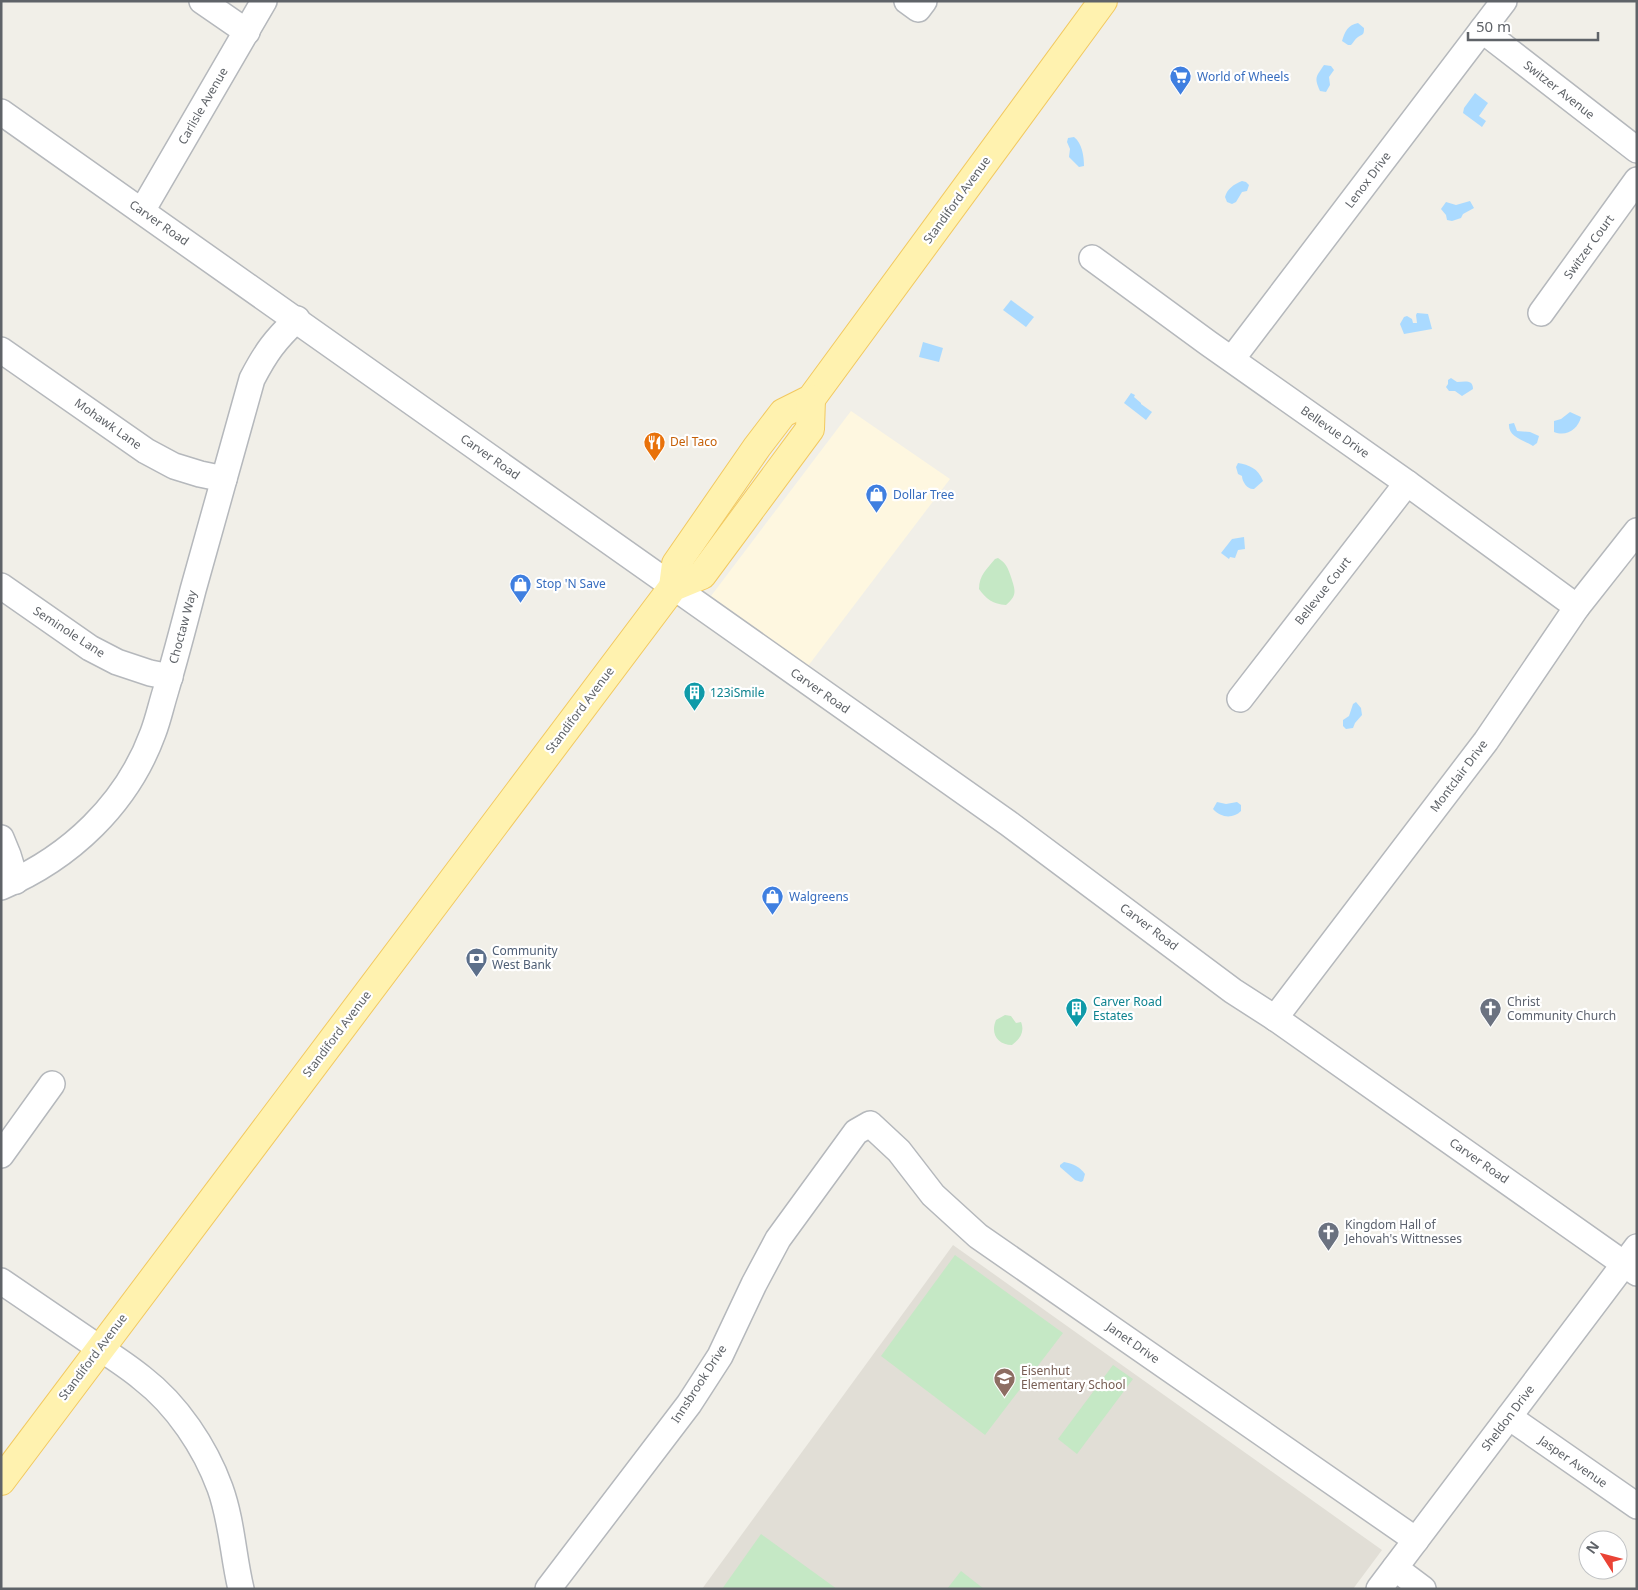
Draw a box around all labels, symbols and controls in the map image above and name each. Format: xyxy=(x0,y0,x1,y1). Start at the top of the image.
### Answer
scale bar xyxy=(1468,10,1598,42)
text: 50 m xyxy=(1476,16,1511,36)
street label: Switzer Avenue xyxy=(1520,56,1599,123)
street label: Carlisle Avenue xyxy=(174,64,232,147)
supermarket icon: World of Wheels xyxy=(1169,65,1193,96)
place label: World of Wheels xyxy=(1197,68,1289,85)
street label: Lenox Drive xyxy=(1341,148,1395,211)
street label: Standiford Avenue xyxy=(919,152,994,247)
street label: Carver Road xyxy=(126,196,192,249)
street label: Switzer Court xyxy=(1560,211,1618,282)
street label: Mohawk Lane xyxy=(71,394,145,453)
street label: Bellevue Drive xyxy=(1297,402,1373,462)
street label: Carver Road xyxy=(457,430,523,483)
restaurant icon: Del Taco xyxy=(642,430,666,461)
place label: Del Taco xyxy=(670,433,717,450)
shop icon: Dollar Tree xyxy=(865,483,889,514)
place label: Dollar Tree xyxy=(893,486,955,503)
street label: Bellevue Court xyxy=(1291,553,1355,628)
shop icon: Stop 'N Save xyxy=(508,572,532,603)
place label: Stop 'N Save xyxy=(536,575,606,592)
street label: Choctaw Way xyxy=(165,587,201,665)
street label: Seminole Lane xyxy=(30,602,109,661)
street label: Standiford Avenue xyxy=(541,663,618,756)
street label: Carver Road xyxy=(787,664,853,717)
building icon: 123iSmile xyxy=(682,681,706,712)
place label: 123iSmile xyxy=(710,684,765,701)
street label: Montclair Drive xyxy=(1426,736,1492,815)
shop icon: Walgreens xyxy=(761,885,785,916)
place label: Walgreens xyxy=(789,888,849,905)
street label: Carver Road xyxy=(1117,899,1182,954)
place label: Community West Bank xyxy=(492,942,559,973)
bank icon: Community West Bank xyxy=(464,946,488,977)
street label: Standiford Avenue xyxy=(298,987,375,1080)
place label: Carver Road Estates xyxy=(1093,993,1162,1024)
place label: Christ Community Church xyxy=(1507,993,1616,1024)
building icon: Carver Road Estates xyxy=(1065,997,1089,1028)
church icon: Christ Community Church xyxy=(1479,997,1503,1028)
street label: Carver Road xyxy=(1446,1134,1512,1187)
place label: Kingdom Hall of Jehovah's Wittnesses xyxy=(1344,1216,1462,1247)
church icon: Kingdom Hall of Jehovah's Wittnesses xyxy=(1317,1220,1341,1251)
street label: Standiford Avenue xyxy=(54,1310,131,1403)
street label: Janet Drive xyxy=(1102,1317,1163,1367)
street label: Innsbrook Drive xyxy=(667,1341,730,1426)
place label: Eisenhut Elementary School xyxy=(1021,1362,1126,1393)
school or university icon: Eisenhut Elementary School xyxy=(993,1366,1017,1397)
street label: Sheldon Drive xyxy=(1477,1381,1538,1454)
street label: Jasper Avenue xyxy=(1535,1431,1611,1492)
north arrow xyxy=(1578,1530,1628,1580)
text: N xyxy=(1581,1537,1603,1557)

